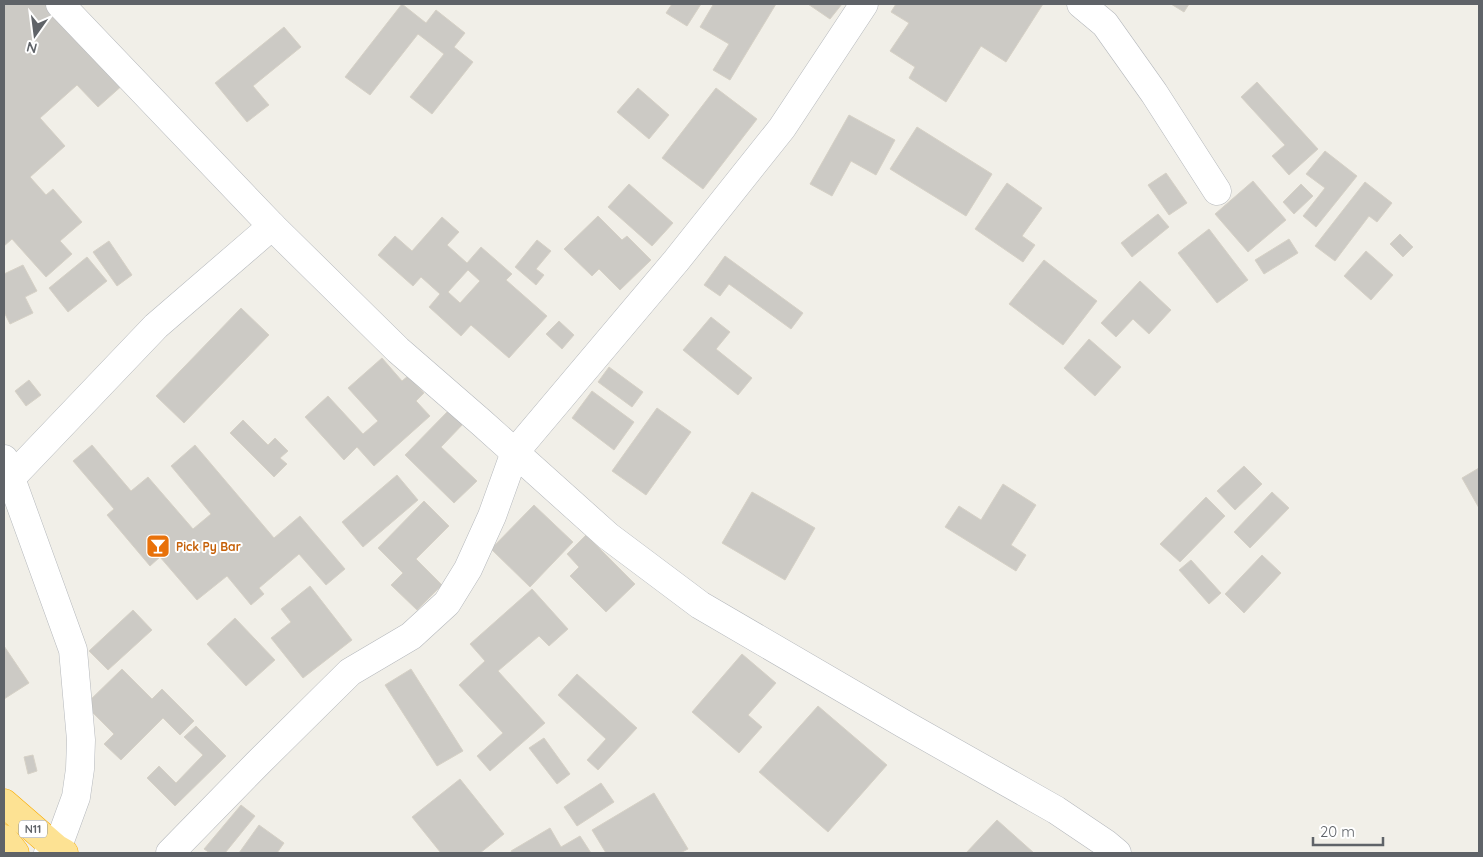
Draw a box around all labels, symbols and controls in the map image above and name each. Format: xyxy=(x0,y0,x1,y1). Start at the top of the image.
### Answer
north arrow xyxy=(10,10,60,60)
text: N xyxy=(25,38,39,58)
bar icon: Pick Py Bar xyxy=(145,533,171,559)
place label: Pick Py Bar xyxy=(176,539,241,554)
scale bar xyxy=(1313,814,1383,846)
road number: N11 xyxy=(19,821,47,838)
text: 20 m xyxy=(1320,822,1355,841)

